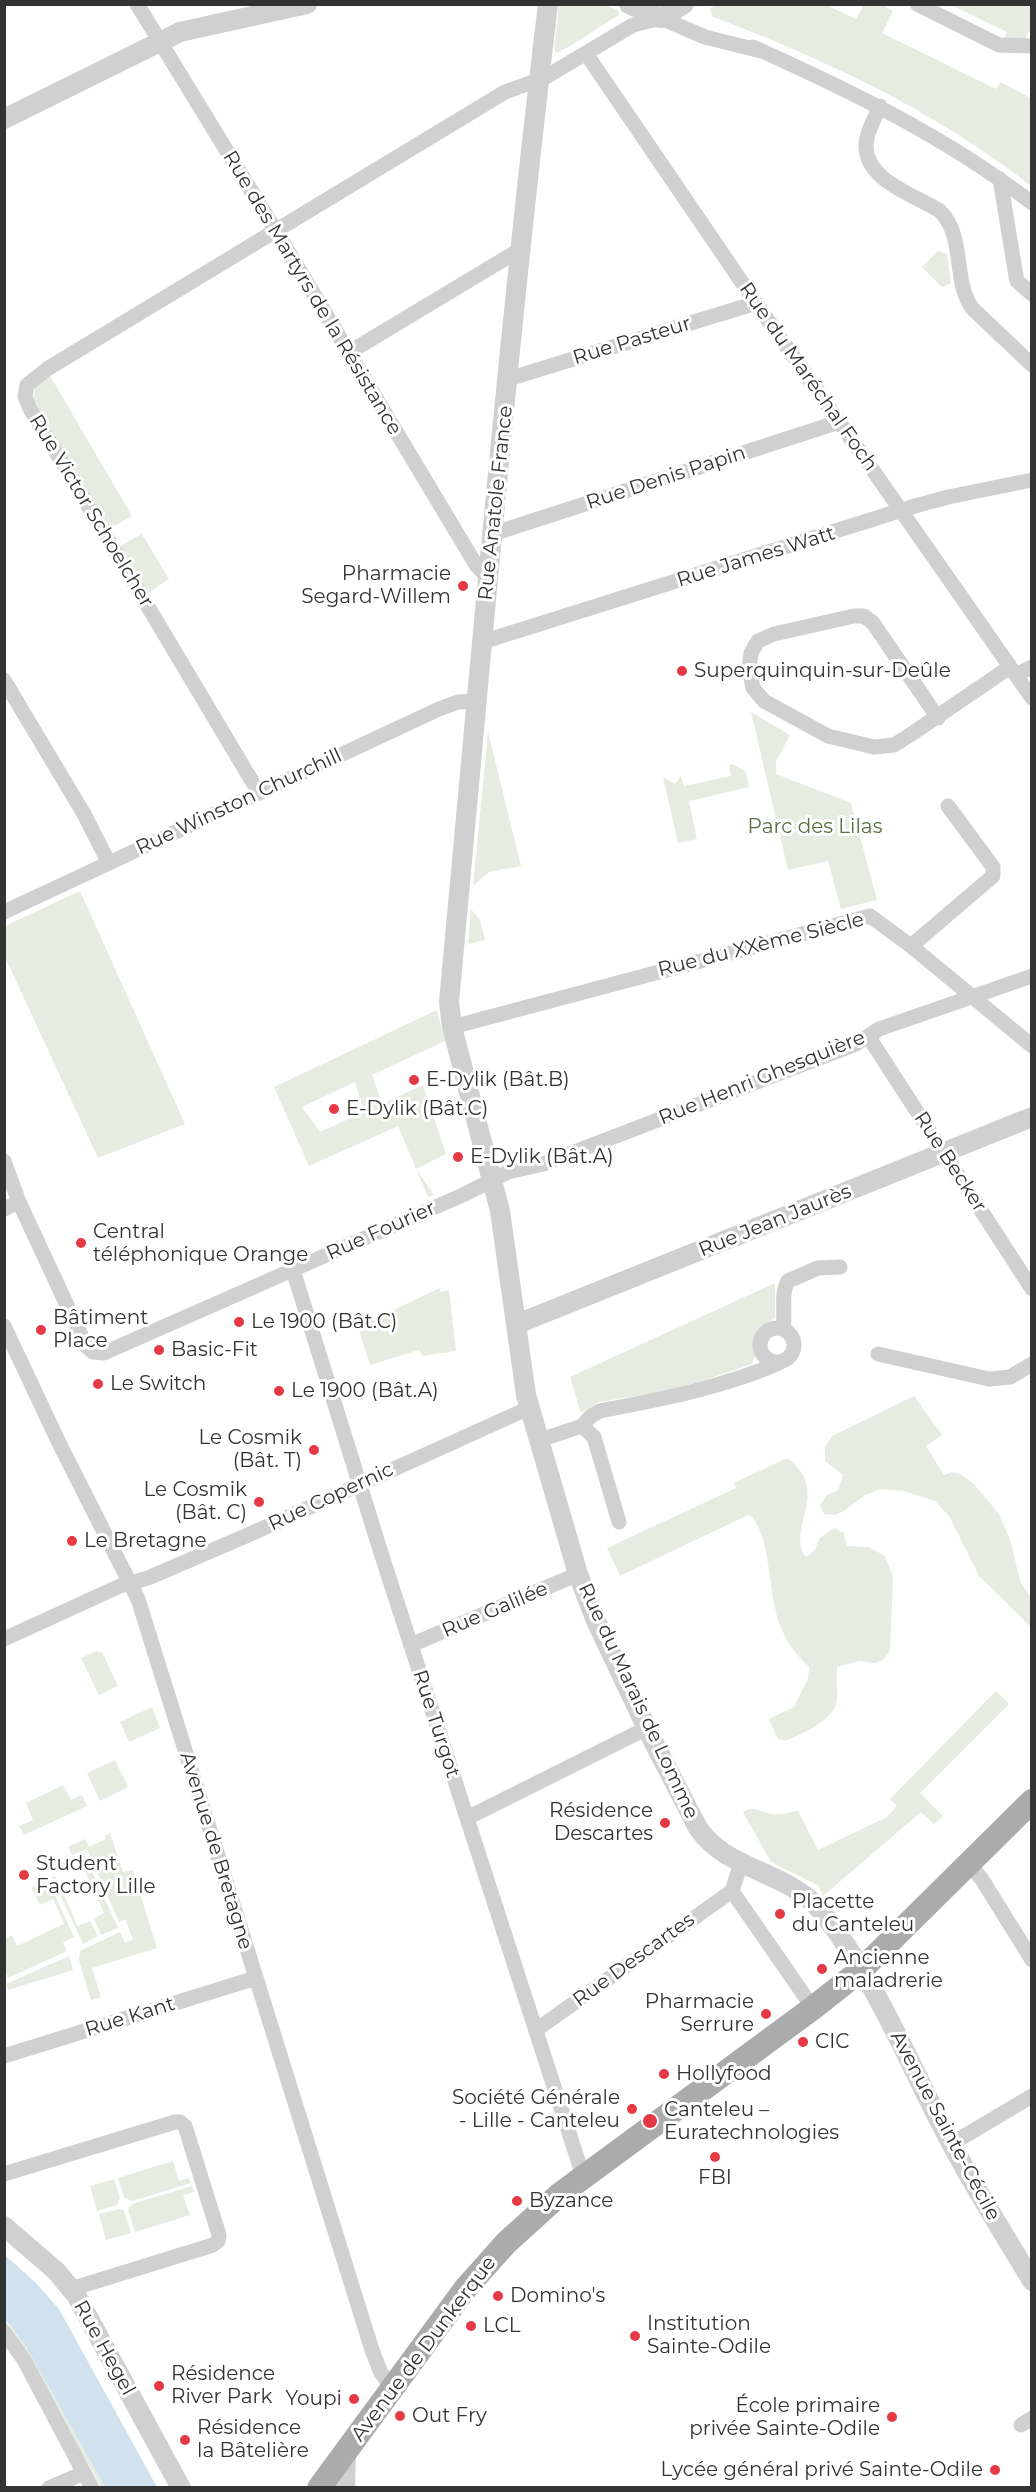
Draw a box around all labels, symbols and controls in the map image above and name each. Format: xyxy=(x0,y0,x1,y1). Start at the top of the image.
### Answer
street label: Rue des Martyrs de la Résistance xyxy=(217,147,407,439)
street label: Rue du Maréchal Foch xyxy=(734,278,882,476)
street label: Rue Pasteur xyxy=(570,312,694,370)
street label: Rue Anatole France xyxy=(474,404,518,602)
street label: Rue Victor Schoelcher xyxy=(24,410,158,612)
street label: Rue Denis Papin xyxy=(583,441,749,515)
street label: Rue James Watt xyxy=(674,522,838,592)
place label: Pharmacie Segard-Willem xyxy=(301,562,451,609)
marker: Pharmacie Segard-Willem xyxy=(456,579,470,593)
place label: Superquinquin-sur-Deûle xyxy=(694,659,951,683)
marker: Superquinquin-sur-Deûle xyxy=(675,664,689,678)
street label: Rue Winston Churchill xyxy=(132,744,346,860)
park label: Parc des Lilas xyxy=(748,815,882,839)
street label: Rue du XXème Siècle xyxy=(655,908,867,982)
street label: Rue Henri Ghesquière xyxy=(655,1026,869,1130)
place label: E-Dylik (Bât.B) xyxy=(426,1068,570,1092)
marker: E-Dylik (Bât.B) xyxy=(407,1073,421,1087)
place label: E-Dylik (Bât.C) xyxy=(346,1097,488,1121)
marker: E-Dylik (Bât.C) xyxy=(327,1102,341,1116)
street label: Rue Becker xyxy=(909,1107,991,1217)
place label: E-Dylik (Bât.A) xyxy=(470,1145,614,1169)
marker: E-Dylik (Bât.A) xyxy=(451,1150,465,1164)
street label: Rue Jean Jaurès xyxy=(695,1179,855,1263)
street label: Rue Fourier xyxy=(323,1196,439,1266)
place label: Central téléphonique Orange xyxy=(93,1220,308,1267)
marker: Central téléphonique Orange xyxy=(74,1236,88,1250)
place label: Bâtiment Place xyxy=(53,1306,148,1353)
place label: Le 1900 (Bât.C) xyxy=(251,1310,397,1334)
marker: Le 1900 (Bât.C) xyxy=(232,1315,246,1329)
marker: Bâtiment Place xyxy=(34,1323,48,1337)
place label: Basic-Fit xyxy=(171,1338,258,1362)
marker: Basic-Fit xyxy=(152,1343,166,1357)
place label: Le Switch xyxy=(110,1372,206,1396)
marker: Le Switch xyxy=(91,1377,105,1391)
place label: Le 1900 (Bât.A) xyxy=(291,1379,439,1403)
marker: Le 1900 (Bât.A) xyxy=(272,1384,286,1398)
place label: Le Cosmik (Bât. T) xyxy=(198,1426,302,1473)
marker: Le Cosmik (Bât. T) xyxy=(307,1443,321,1457)
street label: Rue Copernic xyxy=(265,1458,397,1536)
place label: Le Cosmik (Bât. C) xyxy=(143,1478,247,1525)
marker: Le Cosmik (Bât. C) xyxy=(252,1495,266,1509)
place label: Le Bretagne xyxy=(84,1529,207,1553)
marker: Le Bretagne xyxy=(65,1534,79,1548)
street label: Rue Galilée xyxy=(438,1577,552,1643)
street label: Rue du Marais de Lomme xyxy=(573,1579,703,1823)
street label: Rue Turgot xyxy=(407,1667,465,1781)
street label: Avenue de Bretagne xyxy=(175,1749,257,1953)
place label: Résidence Descartes xyxy=(549,1799,653,1846)
marker: Résidence Descartes xyxy=(658,1816,672,1830)
place label: Student Factory Lille xyxy=(36,1852,156,1899)
marker: Student Factory Lille xyxy=(17,1868,31,1882)
place label: Placette du Canteleu xyxy=(792,1890,914,1937)
marker: Placette du Canteleu xyxy=(773,1907,787,1921)
street label: Rue Descartes xyxy=(568,1908,700,2012)
place label: Ancienne maladrerie xyxy=(834,1946,943,1993)
marker: Ancienne maladrerie xyxy=(815,1962,829,1976)
place label: Pharmacie Serrure xyxy=(645,1990,754,2037)
street label: Rue Kant xyxy=(82,1992,178,2042)
marker: Pharmacie Serrure xyxy=(759,2007,773,2021)
street label: Avenue Sainte-Cécile xyxy=(885,2027,1005,2225)
place label: CIC xyxy=(815,2030,849,2054)
marker: CIC xyxy=(796,2035,810,2049)
place label: Hollyfood xyxy=(676,2062,772,2086)
marker: Hollyfood xyxy=(657,2067,671,2081)
place label: Société Générale - Lille - Canteleu xyxy=(452,2086,620,2133)
place label: Canteleu – Euratechnologies xyxy=(664,2098,839,2145)
marker: Société Générale - Lille - Canteleu xyxy=(625,2102,639,2116)
marker: Canteleu – Euratechnologies xyxy=(641,2112,659,2130)
marker: FBI xyxy=(708,2150,722,2164)
place label: FBI xyxy=(698,2166,732,2190)
place label: Byzance xyxy=(529,2189,613,2213)
marker: Byzance xyxy=(510,2194,524,2208)
street label: Avenue de Dunkerque xyxy=(347,2252,501,2446)
place label: Domino's xyxy=(510,2284,605,2308)
marker: Domino's xyxy=(491,2289,505,2303)
street label: Rue Hegel xyxy=(68,2296,140,2400)
place label: Institution Sainte-Odile xyxy=(647,2312,771,2359)
place label: LCL xyxy=(483,2314,520,2338)
marker: LCL xyxy=(464,2319,478,2333)
marker: Institution Sainte-Odile xyxy=(628,2329,642,2343)
place label: Résidence River Park xyxy=(171,2362,275,2409)
marker: Résidence River Park xyxy=(152,2379,166,2393)
place label: Youpi xyxy=(286,2387,342,2411)
marker: Youpi xyxy=(347,2392,361,2406)
place label: École primaire privée Sainte-Odile xyxy=(689,2394,880,2441)
place label: Out Fry xyxy=(412,2404,487,2428)
marker: Out Fry xyxy=(393,2409,407,2423)
marker: École primaire privée Sainte-Odile xyxy=(885,2410,899,2424)
place label: Résidence la Bâtelière xyxy=(197,2416,309,2463)
marker: Résidence la Bâtelière xyxy=(178,2433,192,2447)
place label: Lycée général privé Sainte-Odile xyxy=(661,2458,983,2482)
marker: Lycée général privé Sainte-Odile xyxy=(988,2463,1002,2477)

